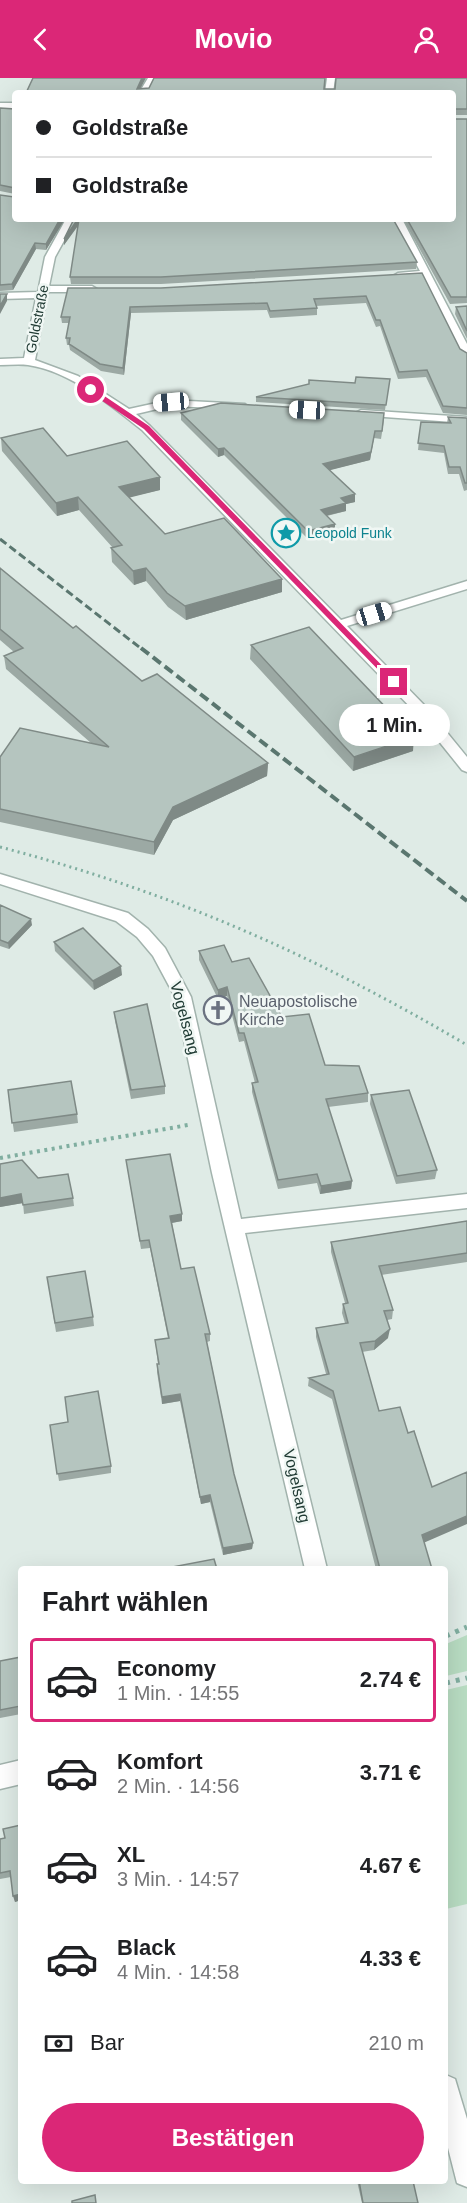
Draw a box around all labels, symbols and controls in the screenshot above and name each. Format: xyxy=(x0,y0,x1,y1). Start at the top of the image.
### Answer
icon: back xyxy=(24,23,57,56)
icon: person xyxy=(410,23,443,56)
text: Movio xyxy=(195,24,273,54)
text: Goldstraße xyxy=(72,115,188,140)
text: Goldstraße xyxy=(72,173,188,198)
street label: Goldstraße xyxy=(23,283,52,355)
route start xyxy=(77,376,104,403)
car xyxy=(152,391,190,413)
car xyxy=(289,400,325,420)
place icon: Leopold Funk xyxy=(270,517,302,549)
place label: Leopold Funk xyxy=(307,525,393,541)
car xyxy=(354,600,394,628)
route end xyxy=(380,668,407,695)
callout: 1 Min. xyxy=(338,703,450,745)
text: 1 Min. xyxy=(366,714,423,736)
street label: Vogelsang xyxy=(167,980,203,1056)
place label: Neuapostolische Kirche xyxy=(239,993,357,1028)
church icon: Neuapostolische Kirche xyxy=(202,994,234,1026)
street label: Vogelsang xyxy=(280,1448,314,1524)
text: Fahrt wählen xyxy=(42,1587,209,1617)
icon: car xyxy=(45,1653,99,1707)
text: Economy xyxy=(117,1656,216,1681)
text: 2.74 € xyxy=(360,1667,421,1692)
text: 1 Min. · 14:55 xyxy=(117,1682,239,1704)
icon: car xyxy=(45,1746,99,1800)
text: Komfort xyxy=(117,1749,203,1774)
text: 3.71 € xyxy=(360,1760,421,1785)
text: 2 Min. · 14:56 xyxy=(117,1775,239,1797)
icon: car xyxy=(45,1839,99,1893)
text: XL xyxy=(117,1842,145,1867)
text: 4.67 € xyxy=(360,1853,421,1878)
text: 3 Min. · 14:57 xyxy=(117,1868,239,1890)
icon: car xyxy=(45,1932,99,1986)
text: Black xyxy=(117,1935,176,1960)
text: 4.33 € xyxy=(360,1946,421,1971)
text: 4 Min. · 14:58 xyxy=(117,1961,239,1983)
icon: cash xyxy=(42,2027,75,2060)
text: Bar xyxy=(90,2030,124,2055)
text: 210 m xyxy=(368,2032,424,2054)
button: Bestätigen xyxy=(42,2103,424,2172)

